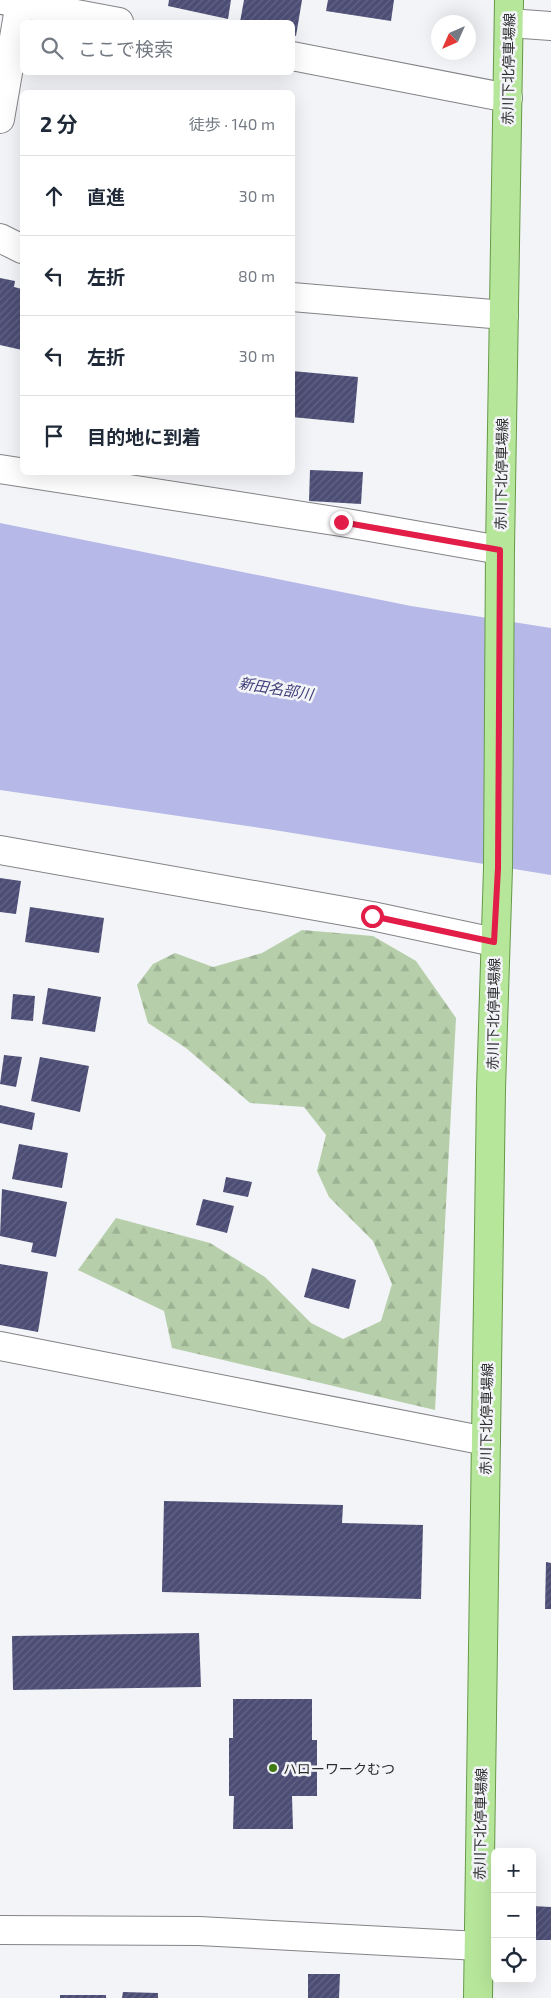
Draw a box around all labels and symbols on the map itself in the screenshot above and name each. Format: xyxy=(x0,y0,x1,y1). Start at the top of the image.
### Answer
street label: 赤川下北停車場線 xyxy=(499,13,517,125)
north arrow xyxy=(431,15,476,60)
street label: 赤川下北停車場線 xyxy=(492,418,510,530)
route end xyxy=(330,511,353,534)
water label: 新田名部川 xyxy=(238,673,316,703)
route start xyxy=(361,905,384,928)
street label: 赤川下北停車場線 xyxy=(484,958,502,1070)
street label: 赤川下北停車場線 xyxy=(477,1363,495,1475)
place label: ハローワークむつ xyxy=(283,1760,395,1777)
marker: ハローワークむつ xyxy=(267,1762,279,1774)
street label: 赤川下北停車場線 xyxy=(471,1768,489,1880)

